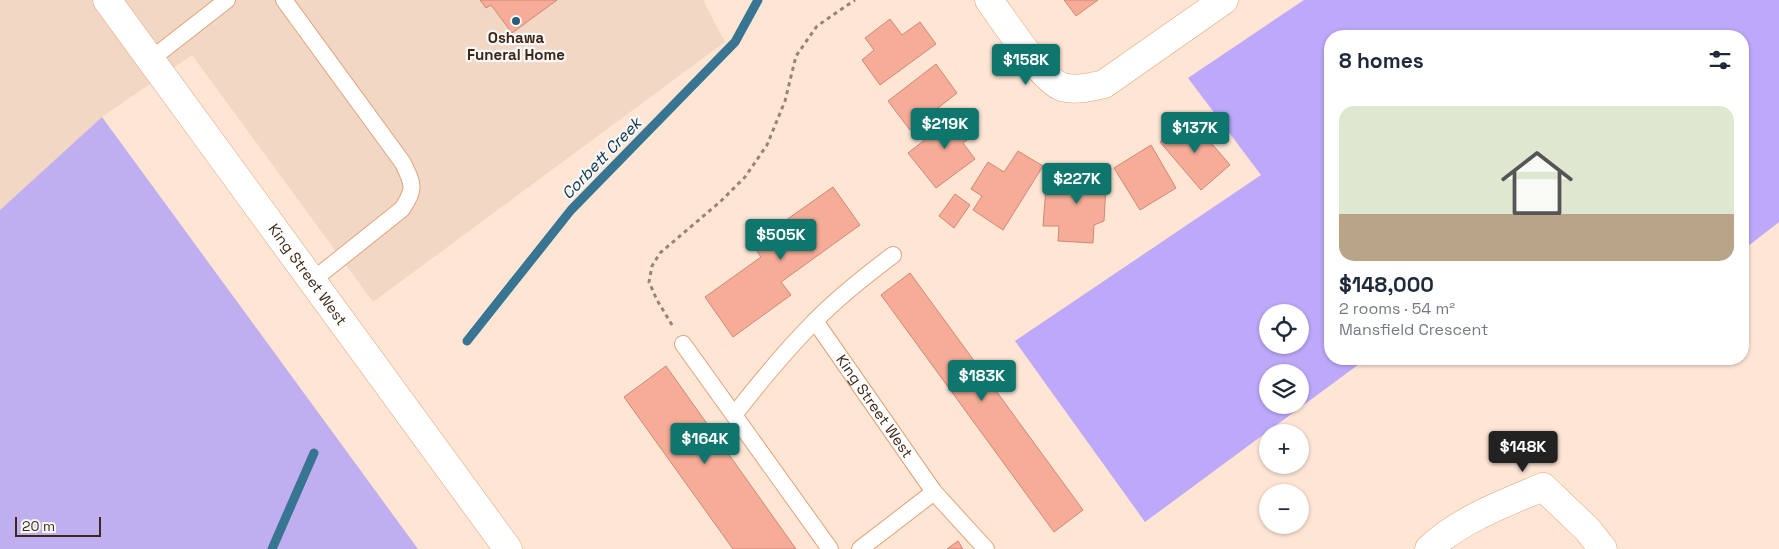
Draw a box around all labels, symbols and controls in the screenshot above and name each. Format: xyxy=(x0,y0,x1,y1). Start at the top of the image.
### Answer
marker: Oshawa Funeral Home xyxy=(510,15,522,27)
place label: Oshawa Funeral Home xyxy=(467,28,565,64)
pin: $158K xyxy=(991,44,1061,86)
icon: filters xyxy=(1706,46,1734,74)
text: 8 homes xyxy=(1339,47,1424,74)
text: $158K xyxy=(1003,49,1049,70)
pin: $219K xyxy=(910,108,980,150)
water label: Corbett Creek xyxy=(557,111,647,204)
pin: $137K xyxy=(1160,112,1230,154)
text: $219K xyxy=(922,113,968,134)
text: $137K xyxy=(1172,117,1218,138)
icon: home xyxy=(1492,138,1582,228)
pin: $227K xyxy=(1042,162,1112,205)
text: $227K xyxy=(1053,168,1101,189)
pin: $505K xyxy=(746,218,816,261)
street label: King Street West xyxy=(264,220,352,329)
text: $505K xyxy=(756,224,806,245)
text: $148,000 xyxy=(1339,271,1434,298)
text: 2 rooms · 54 m² xyxy=(1339,298,1455,319)
map controls xyxy=(1259,304,1309,534)
button: locate xyxy=(1259,304,1309,354)
text: Mansfield Crescent xyxy=(1339,319,1488,340)
street label: King Street West xyxy=(832,351,917,462)
pin: $183K xyxy=(947,360,1017,402)
button: layers xyxy=(1259,364,1309,414)
text: $183K xyxy=(959,365,1005,386)
pin: $164K xyxy=(670,422,740,465)
button: + xyxy=(1259,424,1309,474)
text: $164K xyxy=(681,428,729,449)
pin: $148K xyxy=(1488,430,1558,473)
text: $148K xyxy=(1500,436,1546,457)
button: − xyxy=(1259,484,1309,534)
scale bar xyxy=(15,514,101,537)
text: 20 m xyxy=(22,517,55,535)

